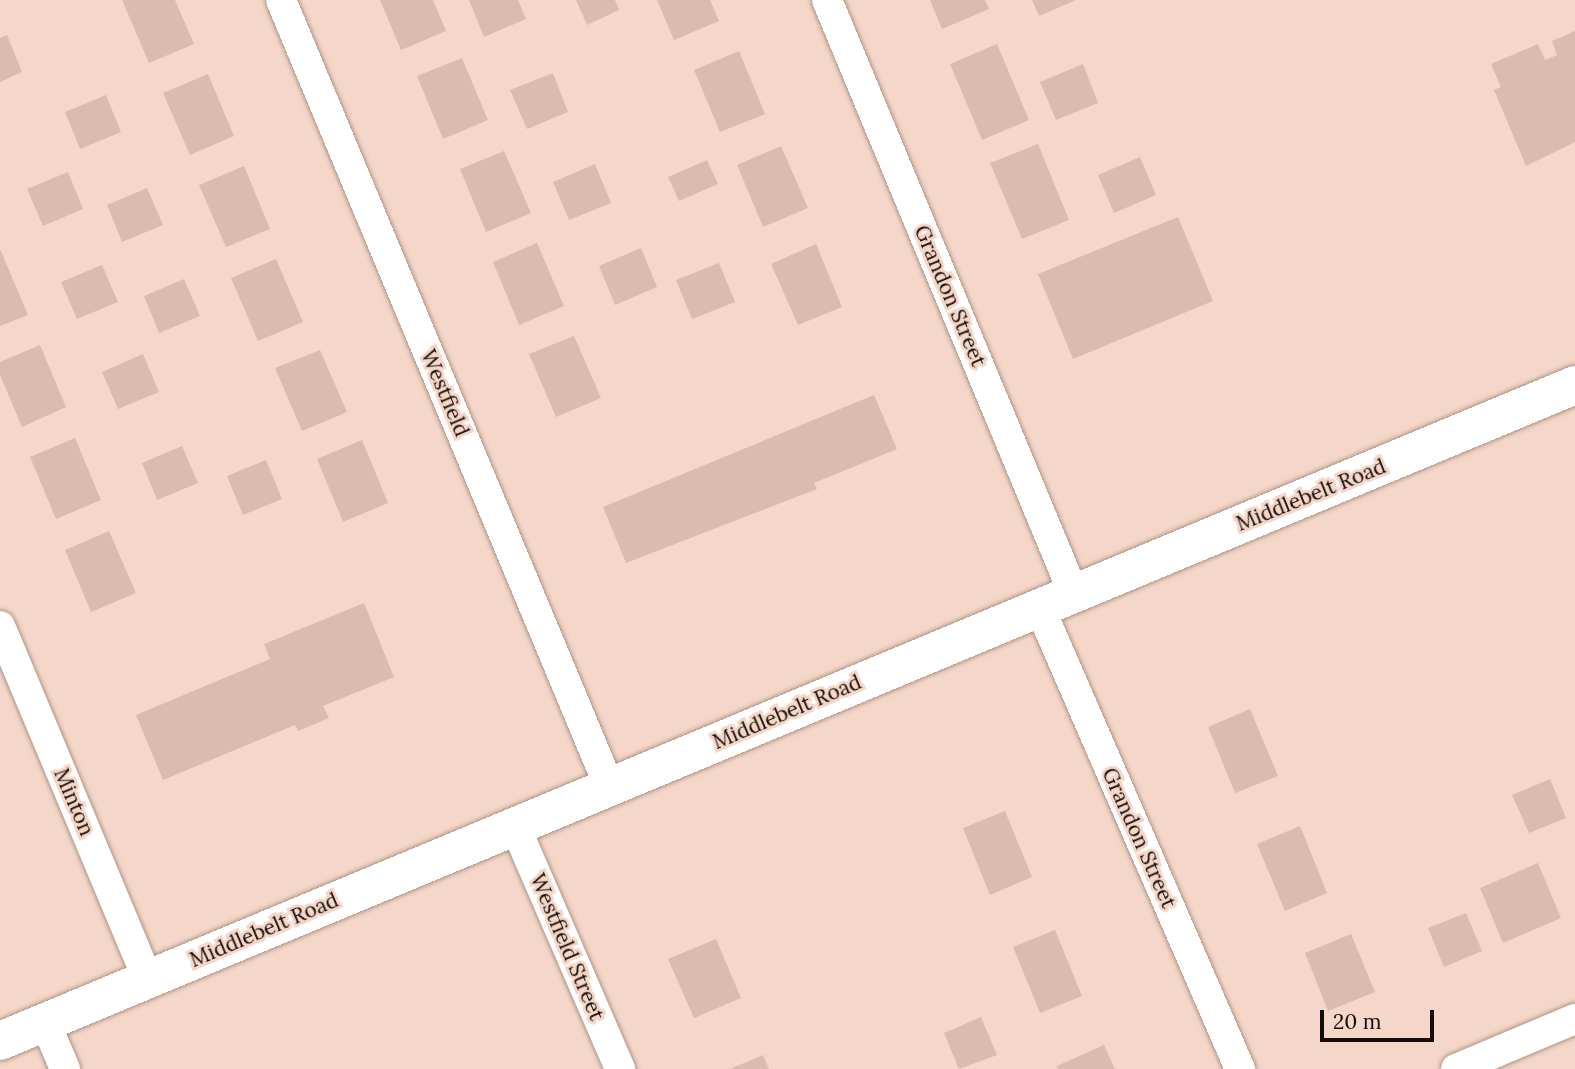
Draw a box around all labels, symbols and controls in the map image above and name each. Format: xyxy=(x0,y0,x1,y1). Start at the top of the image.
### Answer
street label: Grandon Street xyxy=(909,222,991,370)
street label: Westfield xyxy=(415,346,475,440)
street label: Middlebelt Road xyxy=(1233,454,1389,536)
street label: Middlebelt Road xyxy=(709,669,865,755)
street label: Minton xyxy=(49,764,99,840)
street label: Grandon Street xyxy=(1097,764,1181,912)
street label: Westfield Street xyxy=(525,870,609,1024)
street label: Middlebelt Road xyxy=(186,887,342,973)
scale bar xyxy=(1323,996,1437,1040)
text: 20 m xyxy=(1333,1008,1382,1035)

